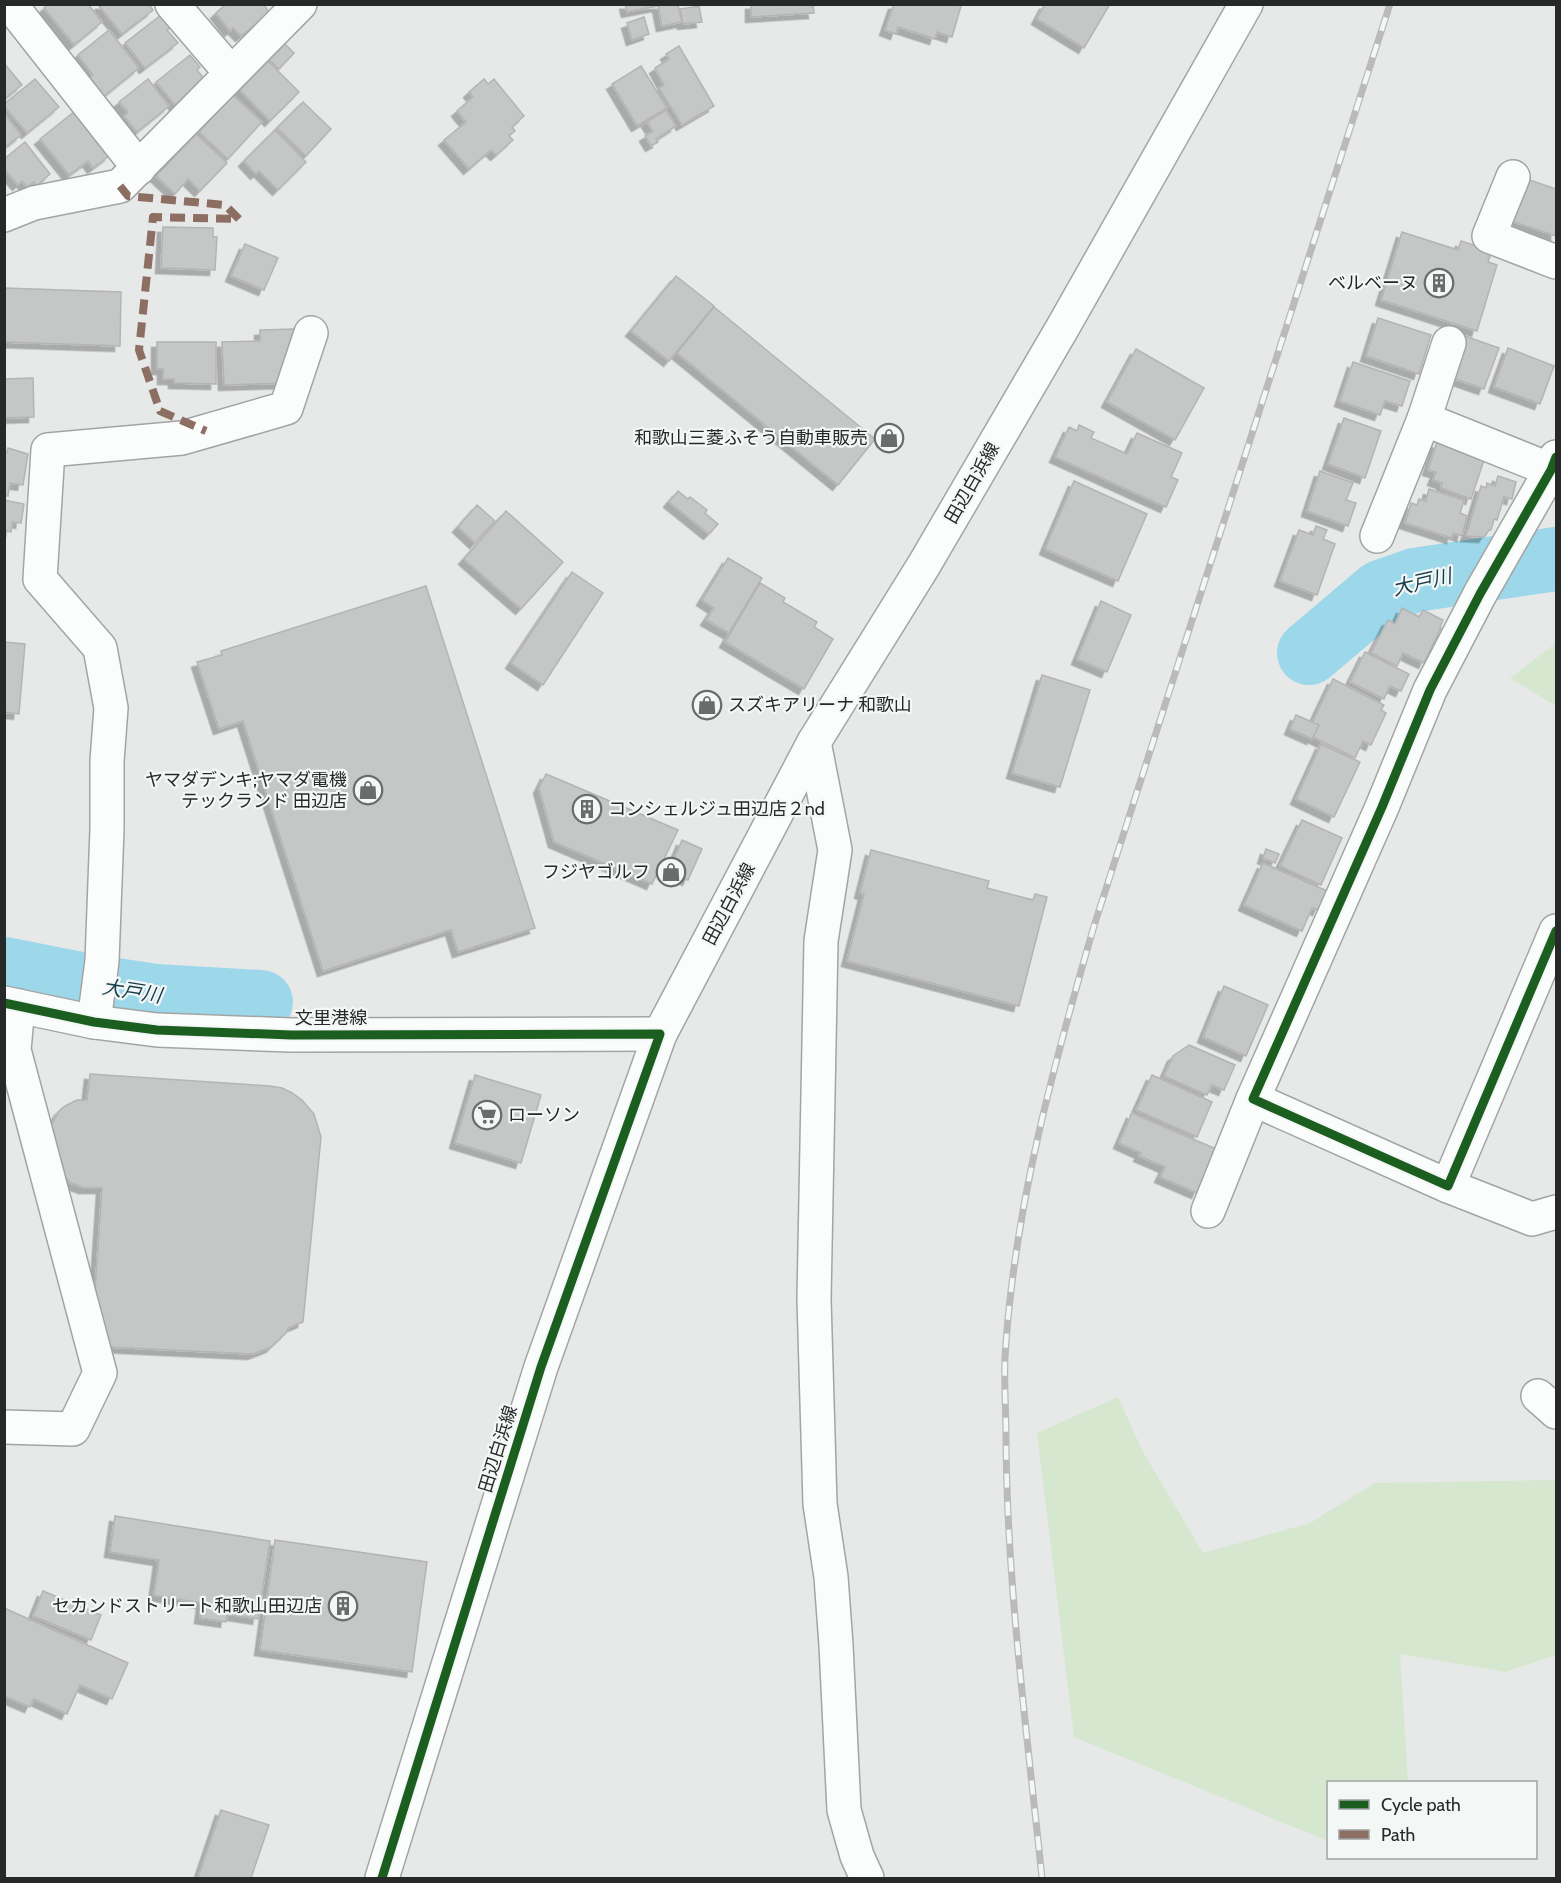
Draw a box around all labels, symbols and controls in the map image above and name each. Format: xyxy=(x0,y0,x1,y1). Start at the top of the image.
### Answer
building icon: ベルベーヌ xyxy=(1423,267,1455,299)
place label: ベルベーヌ xyxy=(1328,272,1418,294)
shop icon: 和歌山三菱ふそう自動車販売 xyxy=(873,422,905,454)
place label: 和歌山三菱ふそう自動車販売 xyxy=(634,427,868,449)
street label: 田辺白浜線 xyxy=(940,439,1004,527)
water label: 大戸川 xyxy=(1390,563,1456,600)
shop icon: スズキアリーナ 和歌山 xyxy=(691,689,723,721)
place label: スズキアリーナ 和歌山 xyxy=(728,694,912,716)
place label: ヤマダデンキ;ヤマダ電機 テックランド 田辺店 xyxy=(145,769,347,812)
shop icon: ヤマダデンキ;ヤマダ電機 テックランド 田辺店 xyxy=(352,774,384,806)
building icon: コンシェルジュ田辺店２nd xyxy=(571,793,603,825)
place label: コンシェルジュ田辺店２nd xyxy=(608,798,825,820)
shop icon: フジヤゴルフ xyxy=(655,856,687,888)
street label: 田辺白浜線 xyxy=(698,859,760,949)
place label: フジヤゴルフ xyxy=(542,861,650,883)
water label: 大戸川 xyxy=(100,974,165,1008)
street label: 文里港線 xyxy=(295,1007,367,1029)
supermarket icon: ローソン xyxy=(471,1099,503,1131)
place label: ローソン xyxy=(508,1104,580,1126)
street label: 田辺白浜線 xyxy=(474,1403,522,1495)
building icon: セカンドストリート和歌山田辺店 xyxy=(327,1590,359,1622)
place label: セカンドストリート和歌山田辺店 xyxy=(52,1595,322,1617)
legend xyxy=(1327,1781,1537,1859)
text: Cycle path xyxy=(1381,1794,1461,1816)
text: Path xyxy=(1381,1824,1415,1846)

